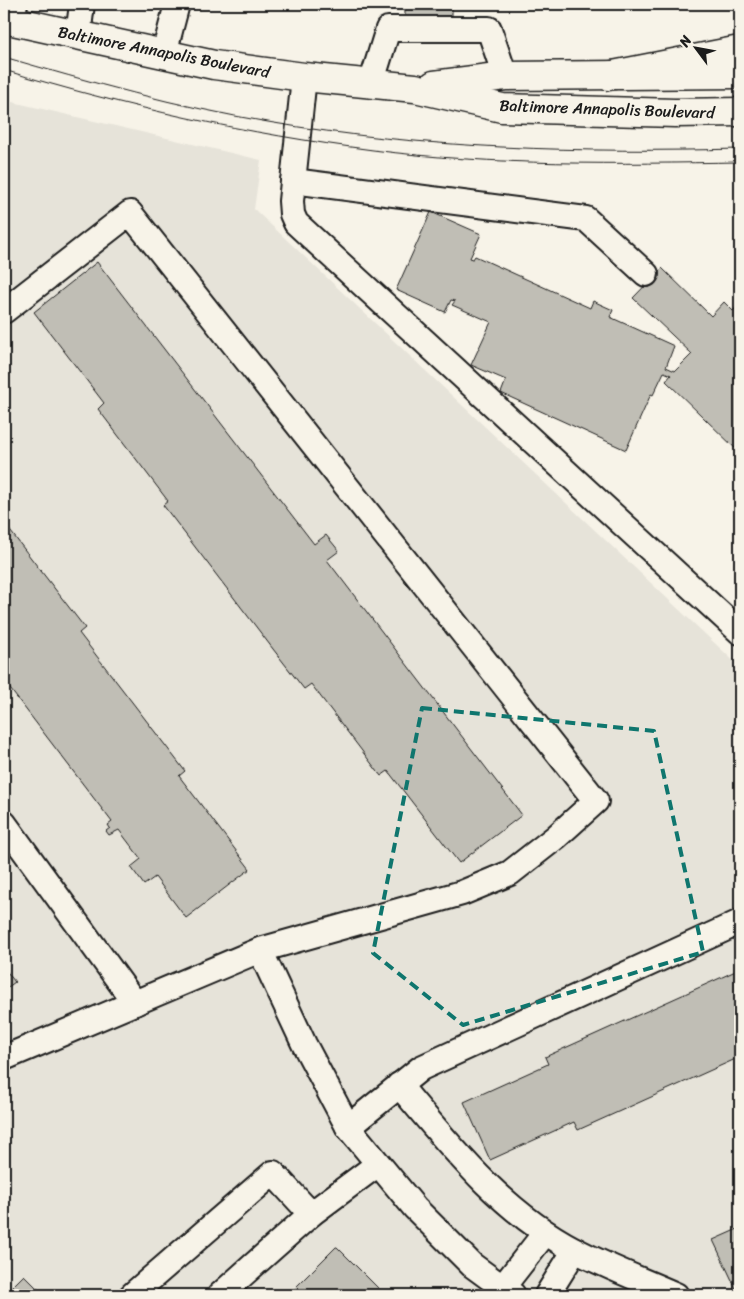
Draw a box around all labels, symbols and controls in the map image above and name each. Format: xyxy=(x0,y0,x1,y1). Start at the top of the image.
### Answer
street label: Baltimore Annapolis Boulevard xyxy=(56,17,274,87)
north arrow xyxy=(672,22,722,72)
text: N xyxy=(672,30,699,53)
street label: Baltimore Annapolis Boulevard xyxy=(499,91,717,127)

